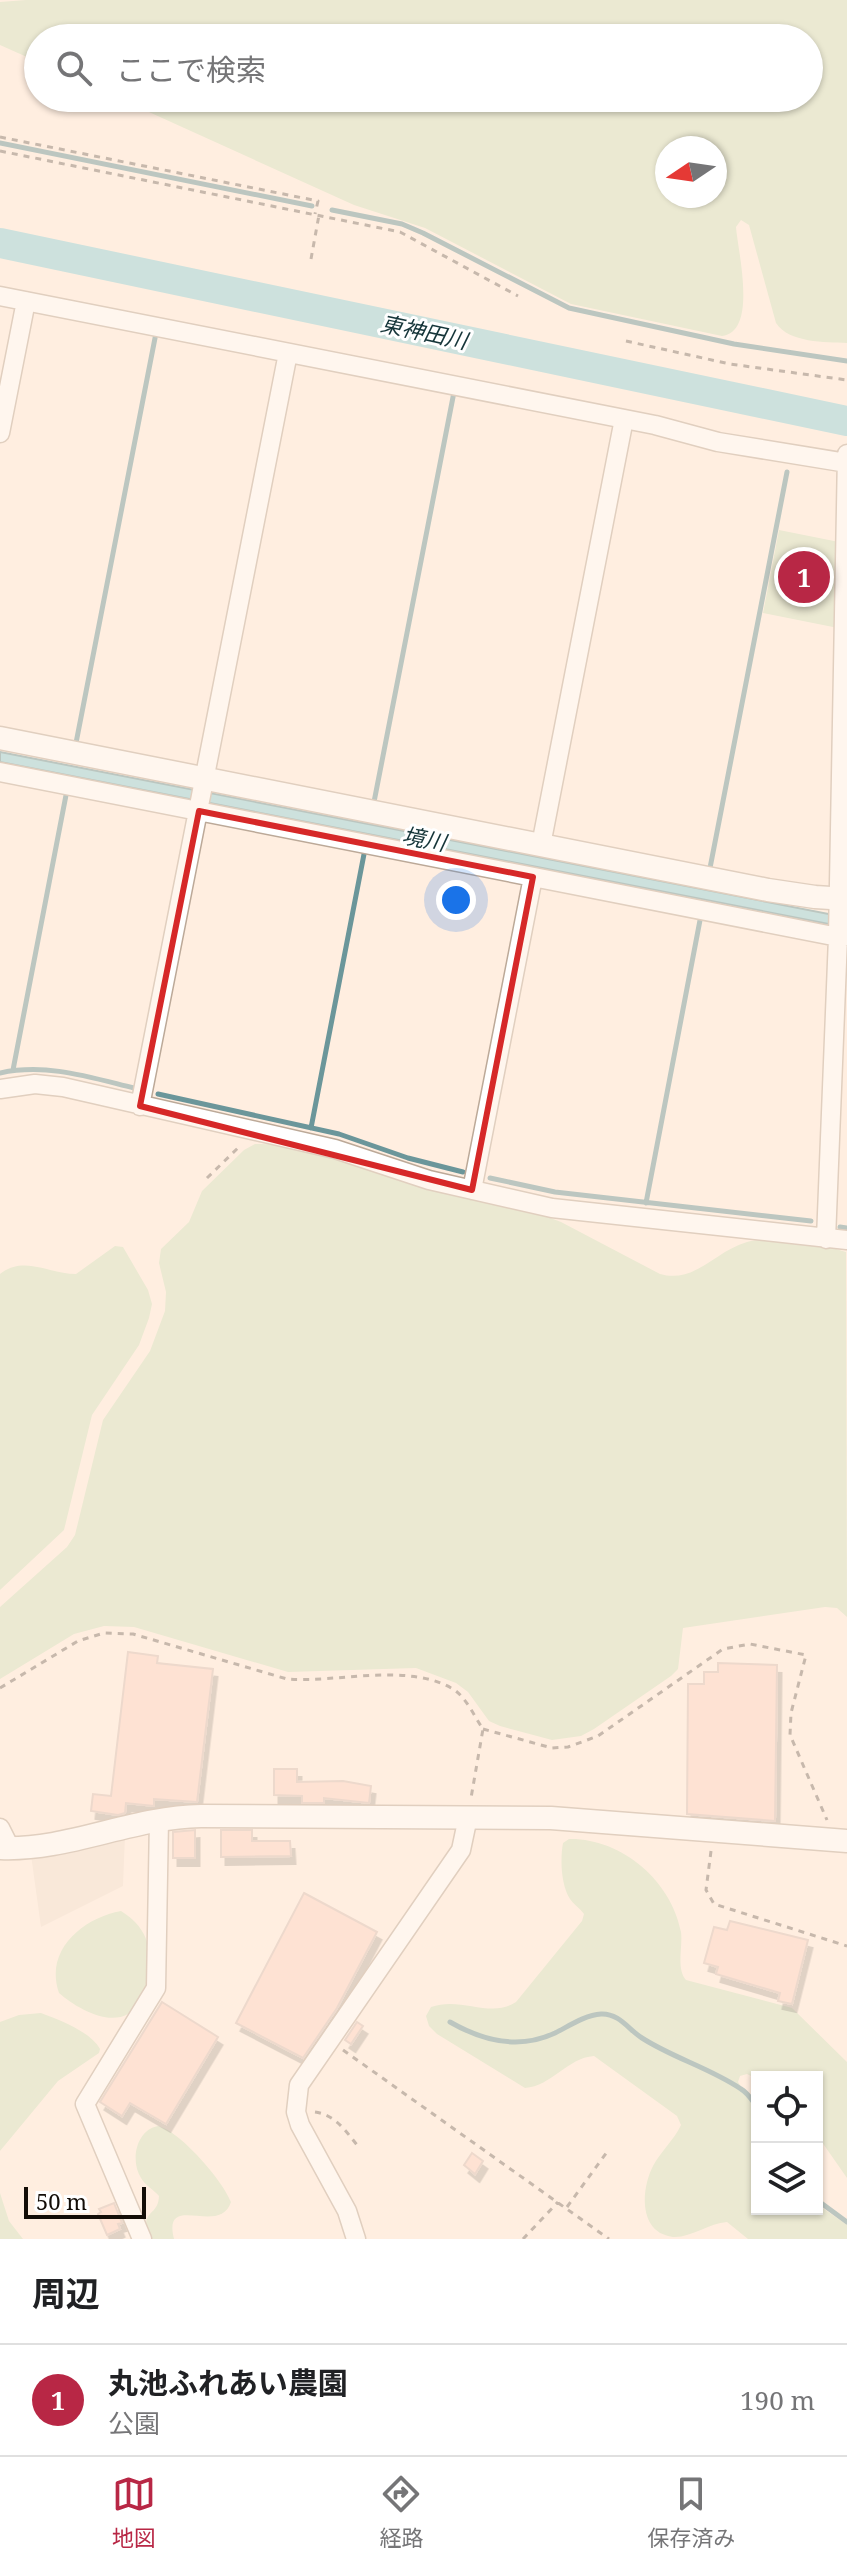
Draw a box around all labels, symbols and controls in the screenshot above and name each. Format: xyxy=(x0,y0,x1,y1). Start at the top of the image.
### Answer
search box xyxy=(24,24,823,112)
icon: search xyxy=(52,46,96,90)
text: ここで検索 xyxy=(116,49,266,90)
north arrow xyxy=(655,136,727,208)
water label: 東神田川 xyxy=(378,307,472,355)
pin: 1 xyxy=(778,547,830,607)
water label: 境川 xyxy=(400,819,451,857)
your location xyxy=(436,880,476,920)
map controls xyxy=(751,2071,823,2215)
button: locate xyxy=(751,2071,823,2143)
button: layers xyxy=(751,2143,823,2215)
scale bar xyxy=(24,2183,146,2219)
text: 50 m xyxy=(36,2186,87,2216)
text: 周辺 xyxy=(32,2270,100,2316)
text: 丸池ふれあい農園 xyxy=(108,2362,348,2403)
text: 1 xyxy=(51,2382,65,2418)
text: 190 m xyxy=(740,2382,815,2418)
text: 公園 xyxy=(108,2405,160,2441)
tab: 地図 xyxy=(112,2472,156,2552)
tab: 経路 xyxy=(379,2472,423,2552)
tab: 保存済み xyxy=(647,2472,735,2552)

